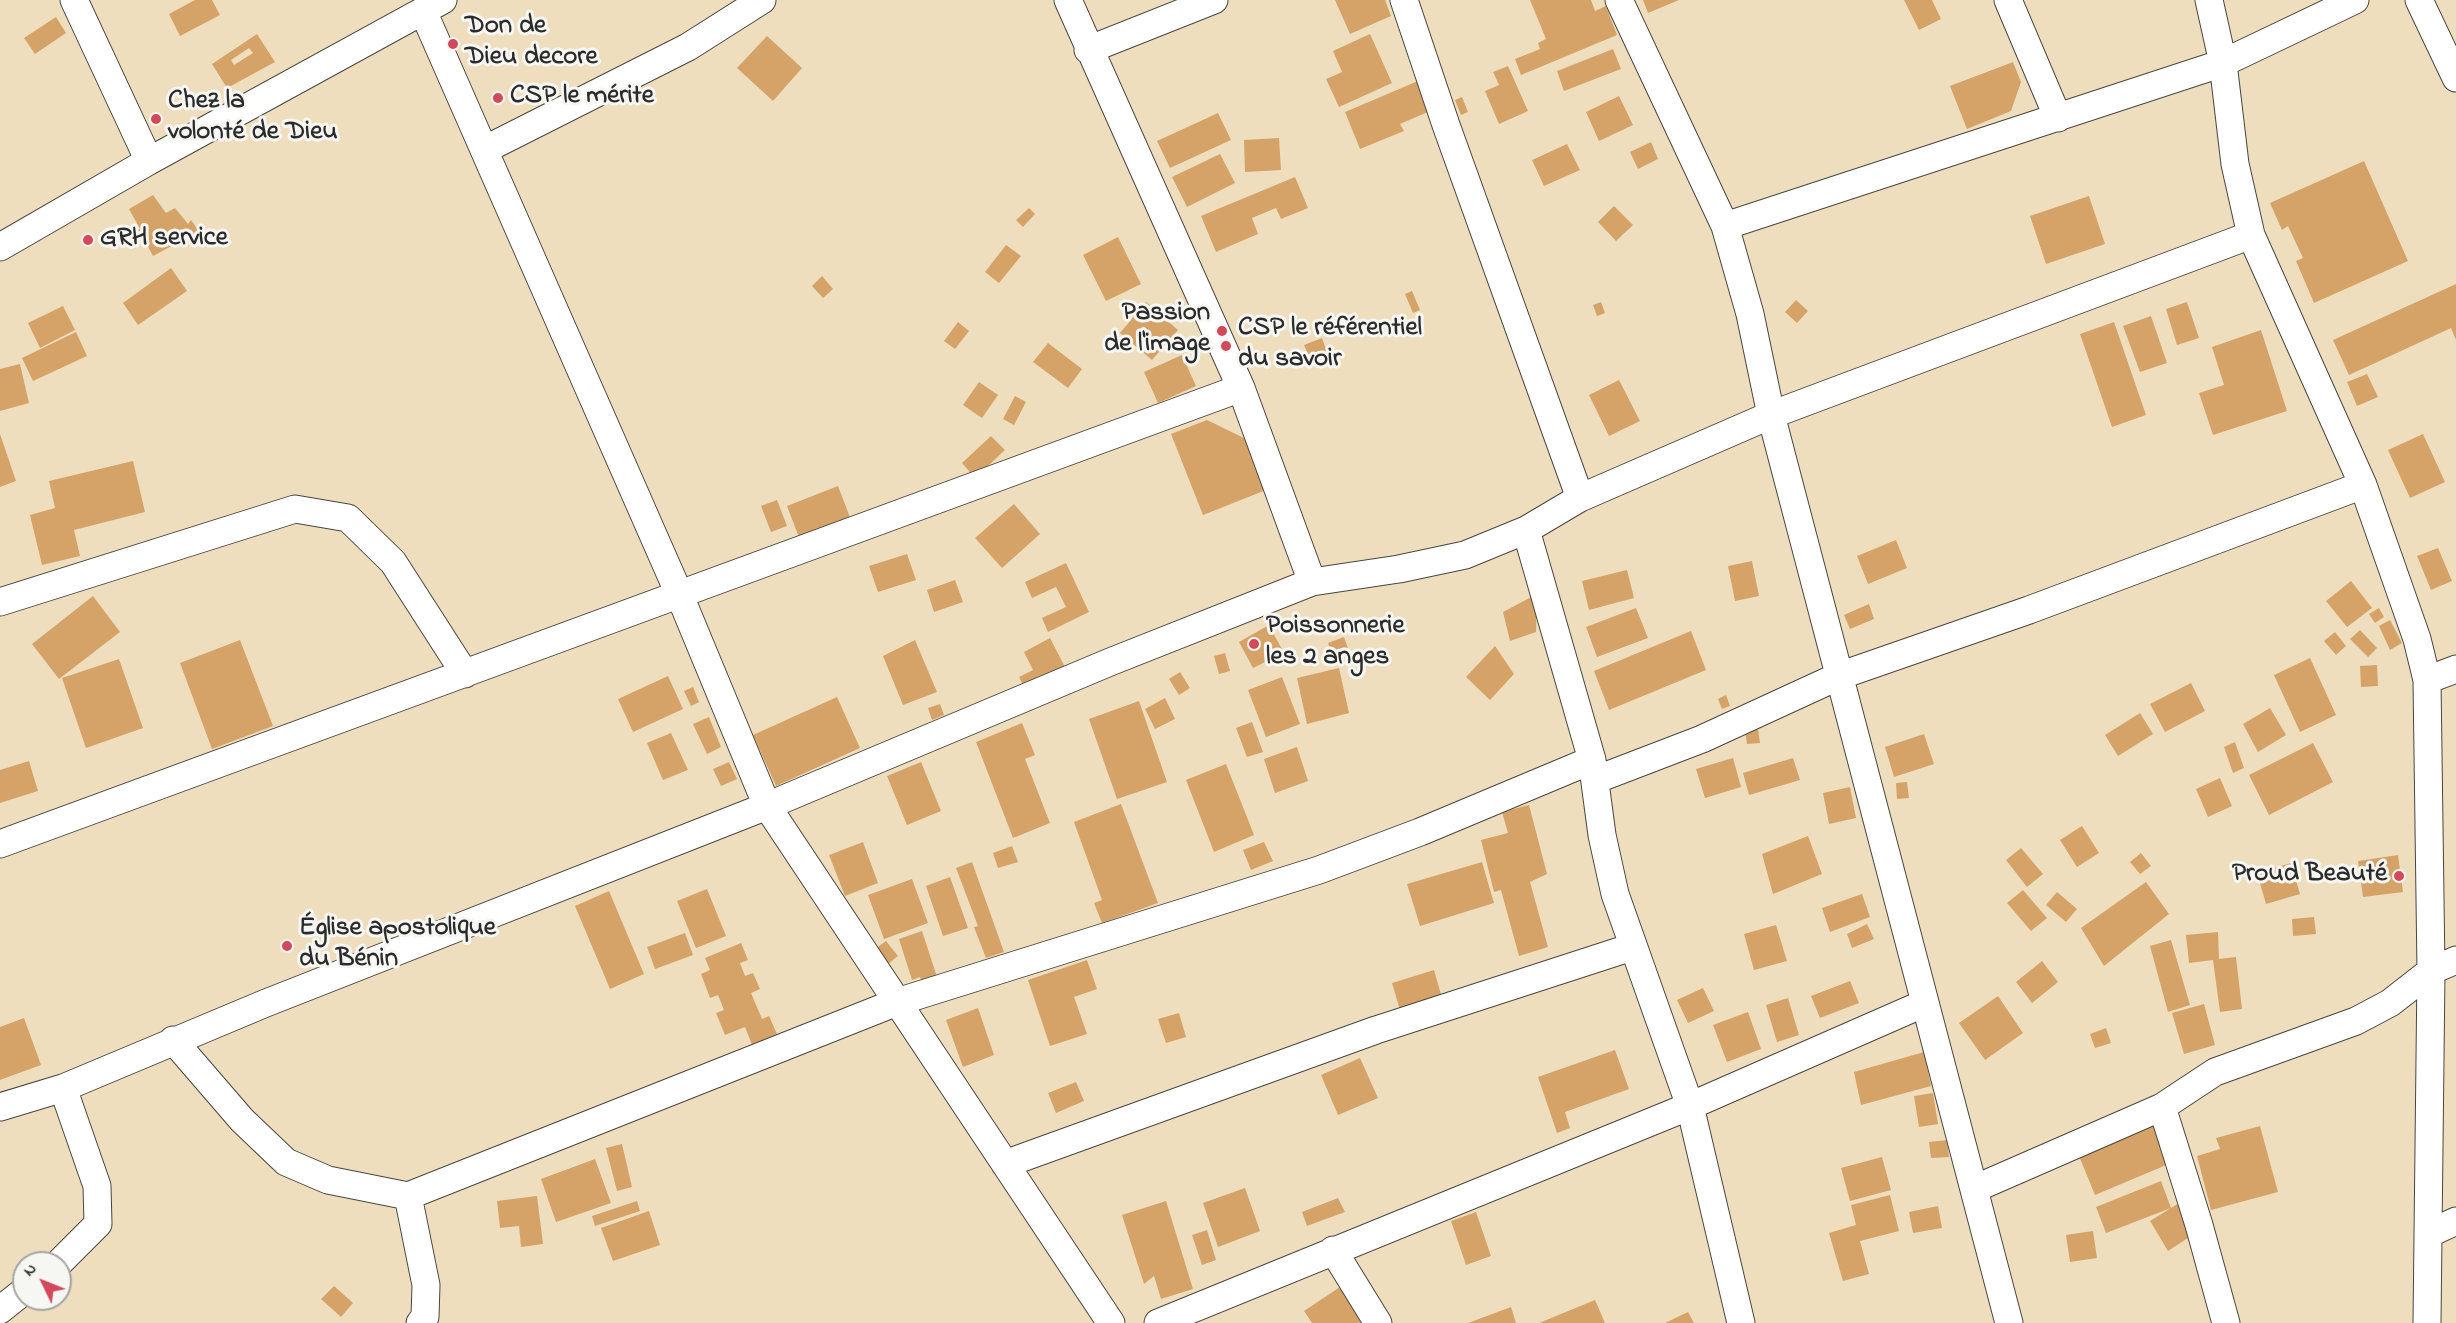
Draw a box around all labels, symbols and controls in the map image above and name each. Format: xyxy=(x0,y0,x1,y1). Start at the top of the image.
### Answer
place label: Don de Dieu decore xyxy=(465,12,598,75)
marker: Don de Dieu decore xyxy=(446,37,460,51)
place label: CSP le mérite xyxy=(510,82,654,114)
place label: Chez la volonté de Dieu xyxy=(168,87,338,150)
marker: CSP le mérite xyxy=(491,91,505,105)
marker: Chez la volonté de Dieu xyxy=(149,112,163,126)
place label: GRH service xyxy=(100,224,228,256)
marker: GRH service xyxy=(81,233,95,247)
place label: Passion de l'image xyxy=(1104,299,1210,362)
place label: CSP le référentiel du savoir xyxy=(1238,314,1422,377)
marker: Passion de l'image xyxy=(1215,324,1229,338)
marker: CSP le référentiel du savoir xyxy=(1219,339,1233,353)
place label: Poissonnerie les 2 anges xyxy=(1266,612,1404,675)
marker: Poissonnerie les 2 anges xyxy=(1247,637,1261,651)
place label: Proud Beauté xyxy=(2232,860,2387,892)
marker: Proud Beauté xyxy=(2392,869,2406,883)
place label: Église apostolique du Bénin xyxy=(299,914,496,977)
marker: Église apostolique du Bénin xyxy=(280,939,294,953)
north arrow xyxy=(12,1251,72,1311)
text: N xyxy=(18,1258,43,1282)

